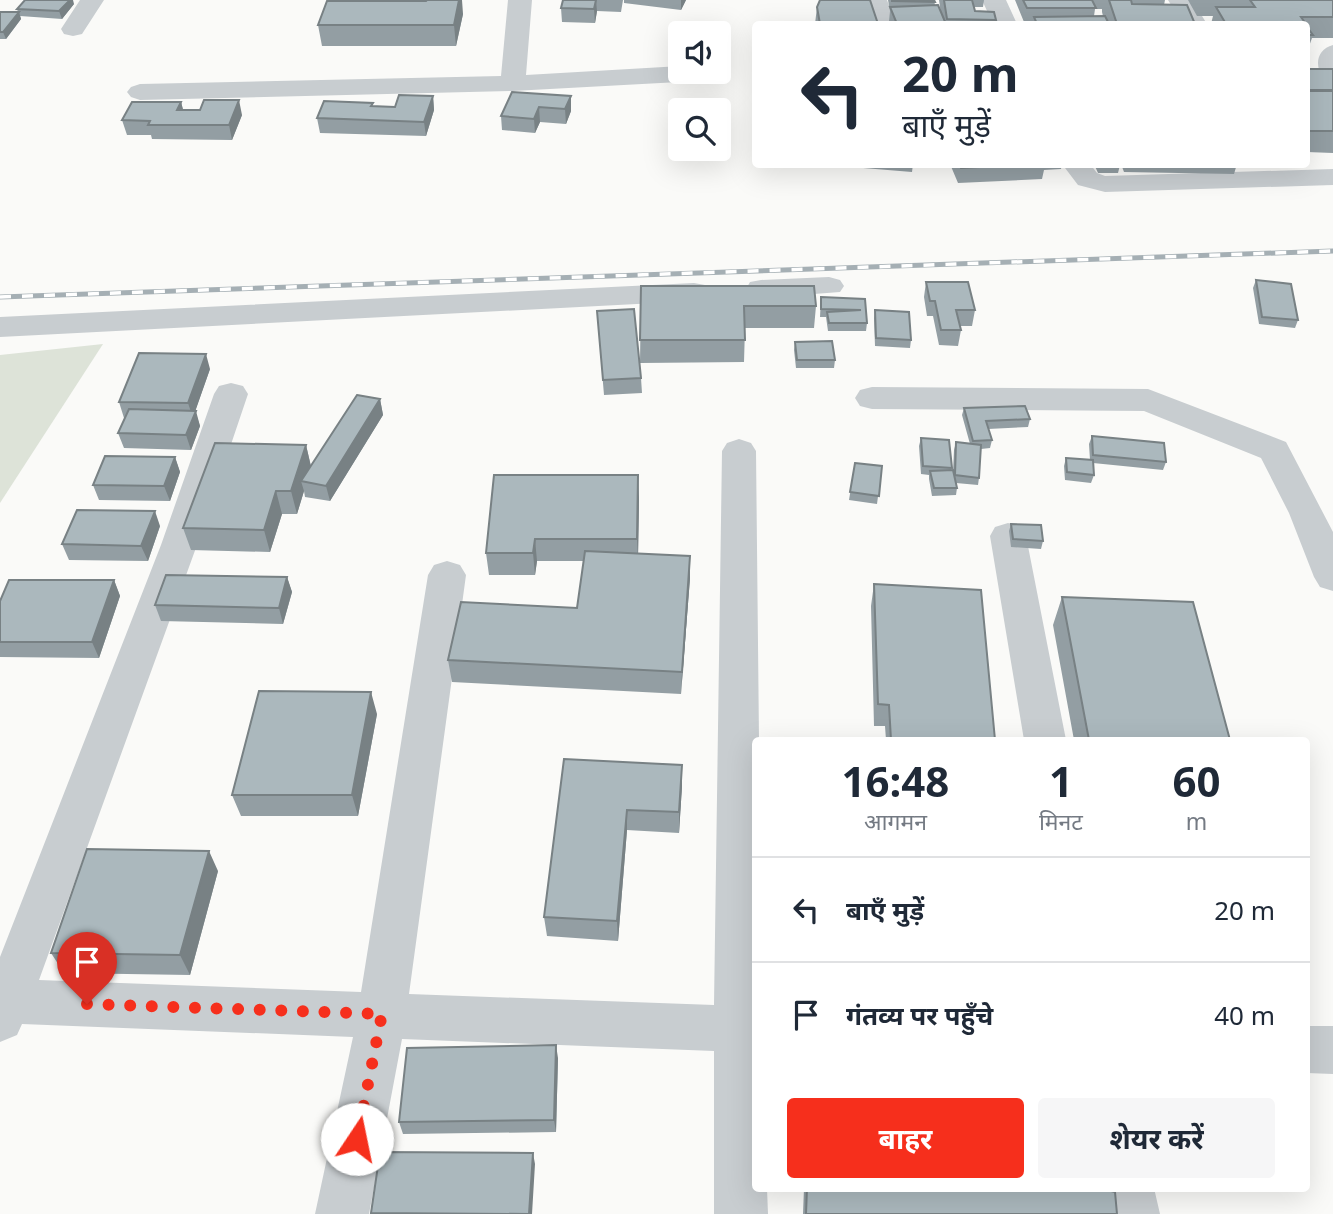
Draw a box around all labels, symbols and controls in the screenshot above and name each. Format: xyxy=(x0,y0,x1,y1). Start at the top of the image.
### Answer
map controls xyxy=(668,21,731,161)
button: sound xyxy=(668,21,731,84)
text: 20 m xyxy=(902,40,1019,106)
icon: left xyxy=(787,49,878,140)
button: search xyxy=(668,98,731,161)
text: बाएँ मुड़ें xyxy=(902,103,991,146)
text: 16:48 xyxy=(841,752,949,809)
text: 1 xyxy=(1049,752,1073,809)
text: 60 xyxy=(1172,752,1221,809)
text: आगमन xyxy=(864,805,927,837)
text: मिनट xyxy=(1039,805,1083,837)
text: m xyxy=(1186,805,1207,837)
icon: left xyxy=(787,891,825,929)
text: बाएँ मुड़ें xyxy=(846,892,924,928)
text: 20 m xyxy=(1214,892,1275,928)
pin xyxy=(57,932,117,1004)
icon: arrive xyxy=(68,943,106,981)
icon: arrive xyxy=(787,996,825,1034)
text: गंतव्य पर पहुँचे xyxy=(846,997,993,1033)
text: 40 m xyxy=(1214,997,1275,1033)
button: बाहर xyxy=(787,1098,1024,1178)
button: शेयर करें xyxy=(1038,1098,1275,1178)
position arrow xyxy=(320,1102,394,1176)

